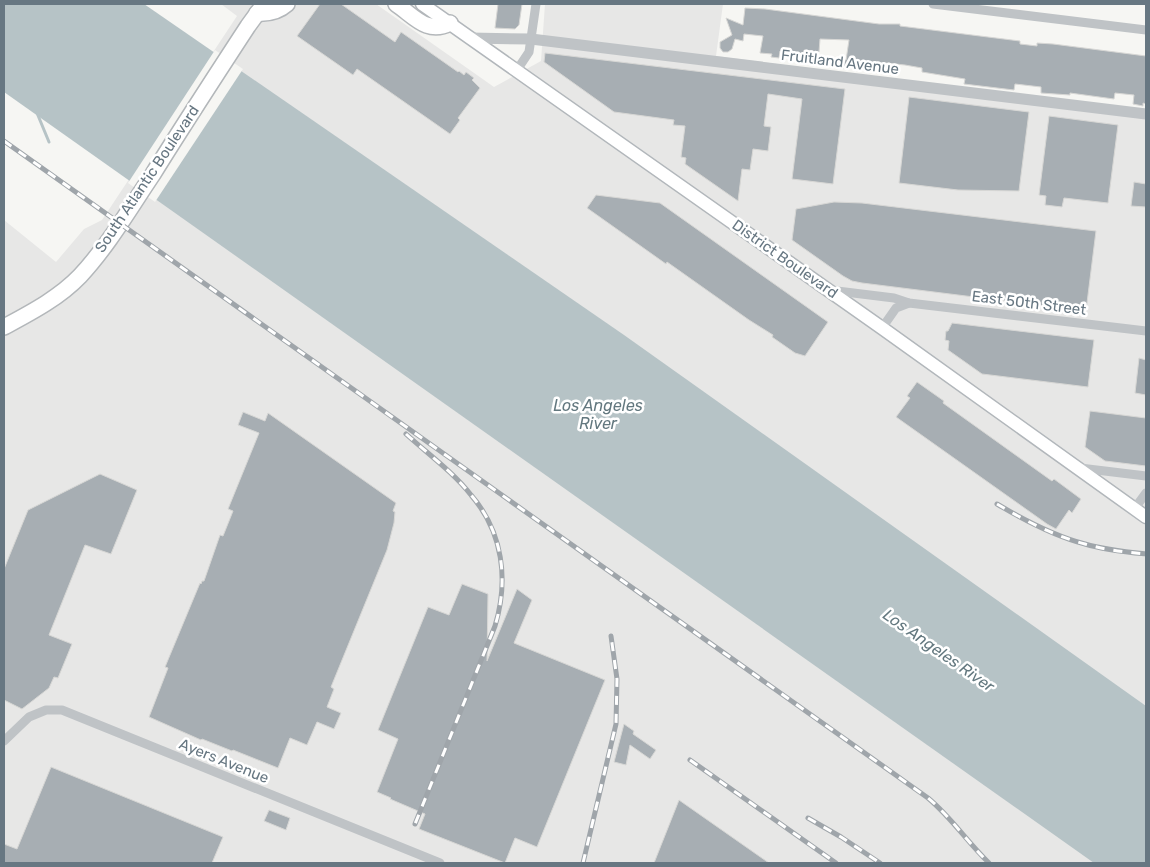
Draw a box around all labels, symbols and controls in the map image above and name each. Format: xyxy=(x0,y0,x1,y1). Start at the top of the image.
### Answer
street label: Fruitland Avenue xyxy=(780,46,900,78)
street label: South Atlantic Boulevard xyxy=(91,102,203,256)
street label: District Boulevard xyxy=(729,216,841,302)
street label: East 50th Street xyxy=(971,287,1087,319)
water label: Los Angeles River xyxy=(553,396,643,433)
water label: Los Angeles River xyxy=(879,605,999,696)
street label: Ayers Avenue xyxy=(177,735,271,787)

